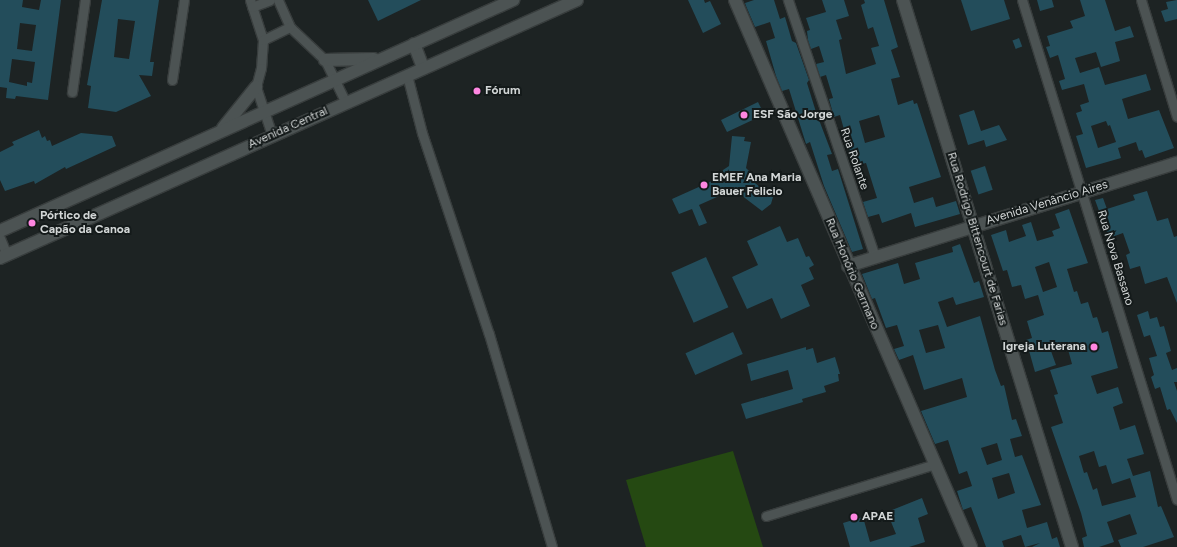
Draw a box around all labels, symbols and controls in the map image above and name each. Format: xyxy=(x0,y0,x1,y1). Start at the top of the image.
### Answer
place label: Fórum xyxy=(485,84,520,98)
marker: Fórum xyxy=(472,86,482,96)
street label: Avenida Central xyxy=(246,104,330,152)
place label: ESF São Jorge xyxy=(753,108,832,122)
marker: ESF São Jorge xyxy=(738,109,750,121)
street label: Rua Rolante xyxy=(837,126,871,192)
street label: Rua Rodrigo Bittencourt de Farias xyxy=(944,151,1010,327)
place label: EMEF Ana Maria Bauer Felicio xyxy=(712,171,801,199)
street label: Avenida Venâncio Aires xyxy=(984,178,1110,228)
marker: EMEF Ana Maria Bauer Felicio xyxy=(699,180,709,190)
place label: Pórtico de Capão da Canoa xyxy=(40,209,130,237)
street label: Rua Nova Bassano xyxy=(1094,209,1136,307)
street label: Rua Honório Germano xyxy=(822,216,882,332)
marker: Pórtico de Capão da Canoa xyxy=(27,218,37,228)
place label: Igreja Luterana xyxy=(1003,340,1086,354)
marker: Igreja Luterana xyxy=(1089,342,1099,352)
place label: APAE xyxy=(862,510,893,524)
marker: APAE xyxy=(849,512,859,522)

